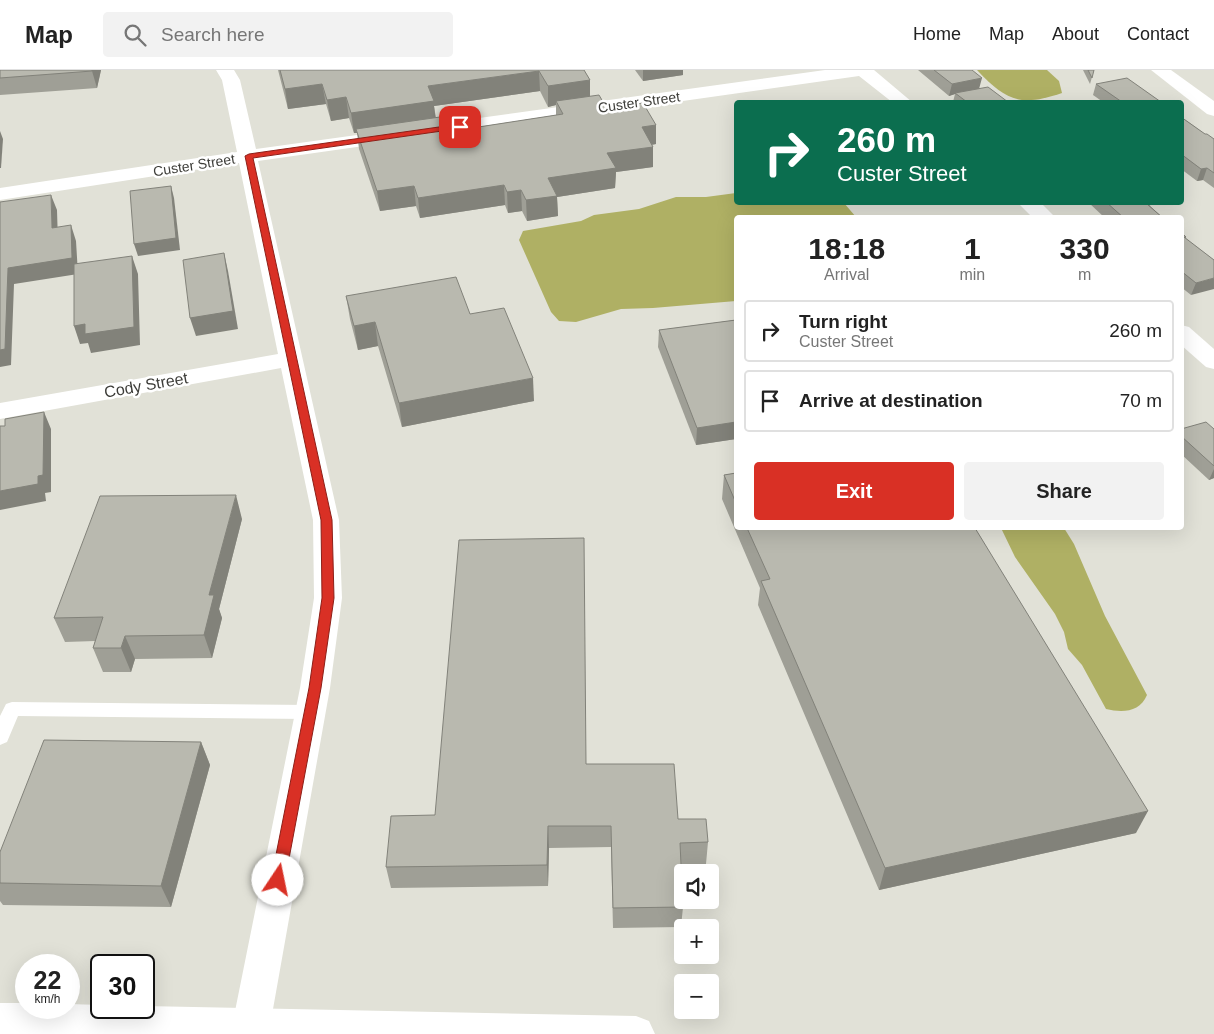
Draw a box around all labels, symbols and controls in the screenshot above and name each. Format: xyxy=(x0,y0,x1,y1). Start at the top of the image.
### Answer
search box xyxy=(103,12,453,57)
text: Map xyxy=(25,21,73,48)
icon: search xyxy=(121,21,149,49)
text: Search here xyxy=(161,24,265,45)
text: Home xyxy=(913,24,961,44)
text: Map xyxy=(989,24,1024,44)
text: About xyxy=(1052,24,1099,44)
text: Contact xyxy=(1127,24,1189,44)
street label: Custer Street xyxy=(597,88,681,116)
pin xyxy=(439,106,481,148)
icon: arrive xyxy=(446,113,474,141)
icon: right xyxy=(754,120,819,185)
text: 260 m xyxy=(837,120,936,159)
street label: Custer Street xyxy=(152,151,236,179)
text: Custer Street xyxy=(837,161,967,186)
text: 18:18 xyxy=(808,232,885,265)
text: 1 xyxy=(964,232,981,265)
text: 330 xyxy=(1060,232,1110,265)
text: Arrival xyxy=(824,266,869,283)
text: min xyxy=(959,266,985,283)
text: m xyxy=(1078,266,1091,283)
text: Turn right xyxy=(799,311,887,332)
icon: right xyxy=(756,317,784,345)
text: 260 m xyxy=(1109,320,1162,341)
text: Custer Street xyxy=(799,333,893,350)
street label: Cody Street xyxy=(103,369,190,401)
icon: arrive xyxy=(756,387,784,415)
text: Arrive at destination xyxy=(799,390,983,411)
text: 70 m xyxy=(1120,390,1162,411)
button: Exit xyxy=(754,462,954,520)
button: Share xyxy=(964,462,1164,520)
position arrow xyxy=(251,853,303,905)
map controls xyxy=(674,864,719,1019)
button: sound xyxy=(674,864,719,909)
button: + xyxy=(674,919,719,964)
speed limit sign: 30 xyxy=(90,954,155,1019)
text: 22 xyxy=(34,966,61,994)
button: − xyxy=(674,974,719,1019)
text: km/h xyxy=(34,992,61,1006)

